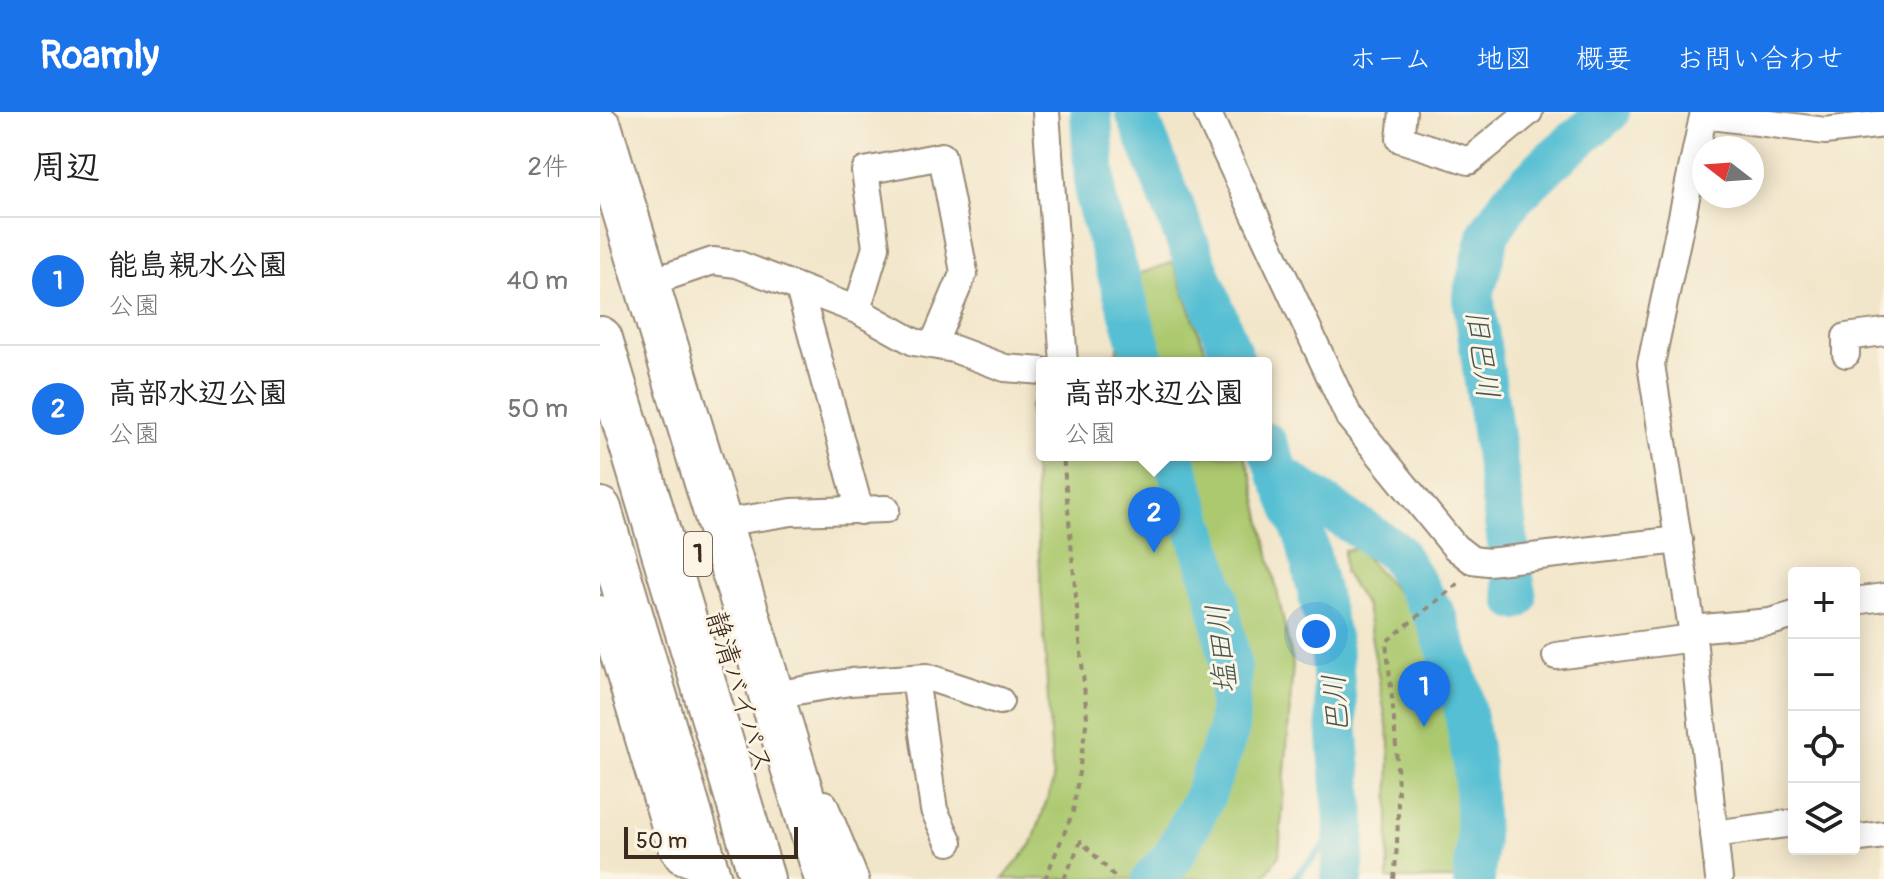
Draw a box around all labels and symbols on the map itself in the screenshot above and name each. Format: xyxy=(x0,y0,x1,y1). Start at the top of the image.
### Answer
north arrow xyxy=(1692,136,1764,208)
water label: 旧巴川 xyxy=(1457,307,1507,401)
pin: 2 xyxy=(1128,487,1180,553)
road number: 1 xyxy=(684,532,712,576)
water label: 塩田川 xyxy=(1199,602,1245,696)
street label: 静清バイパス xyxy=(698,607,780,777)
your location xyxy=(1296,614,1336,654)
pin: 1 xyxy=(1398,661,1450,727)
water label: 巴川 xyxy=(1315,673,1357,735)
scale bar xyxy=(624,823,798,859)

